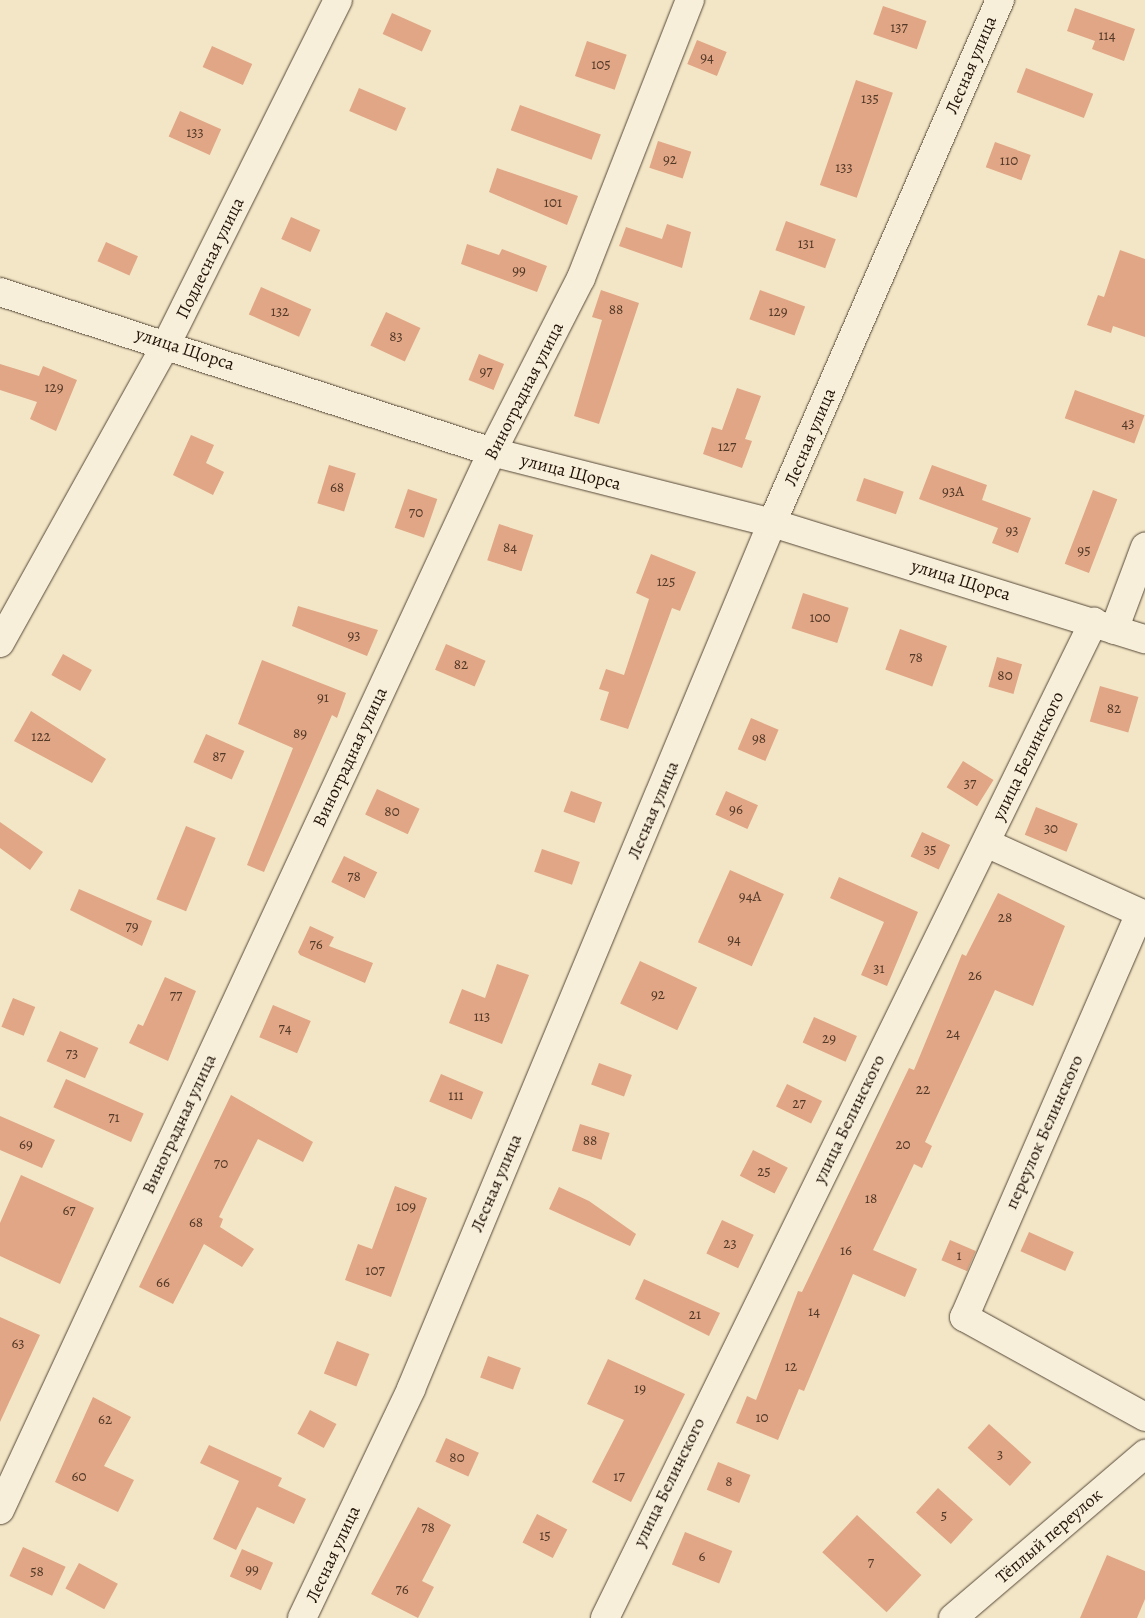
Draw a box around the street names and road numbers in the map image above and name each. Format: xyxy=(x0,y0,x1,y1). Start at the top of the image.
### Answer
street label: Лесная улица xyxy=(941,13,1001,117)
street label: Подлесная улица xyxy=(171,194,249,322)
street label: Виноградная улица xyxy=(480,318,568,464)
street label: улица Щорса xyxy=(133,323,237,375)
street label: Лесная улица xyxy=(780,385,840,489)
street label: улица Щорса xyxy=(519,449,623,495)
street label: улица Щорса xyxy=(909,555,1013,605)
street label: Виноградная улица xyxy=(308,684,392,830)
street label: улица Белинского xyxy=(987,688,1069,824)
street label: Лесная улица xyxy=(623,758,683,862)
street label: Виноградная улица xyxy=(137,1051,221,1197)
street label: улица Белинского xyxy=(808,1051,890,1187)
street label: переулок Белинского xyxy=(1000,1051,1088,1213)
street label: Лесная улица xyxy=(466,1131,526,1235)
street label: улица Белинского xyxy=(628,1414,710,1550)
street label: Тёплый переулок xyxy=(991,1484,1107,1588)
street label: Лесная улица xyxy=(301,1502,365,1606)

